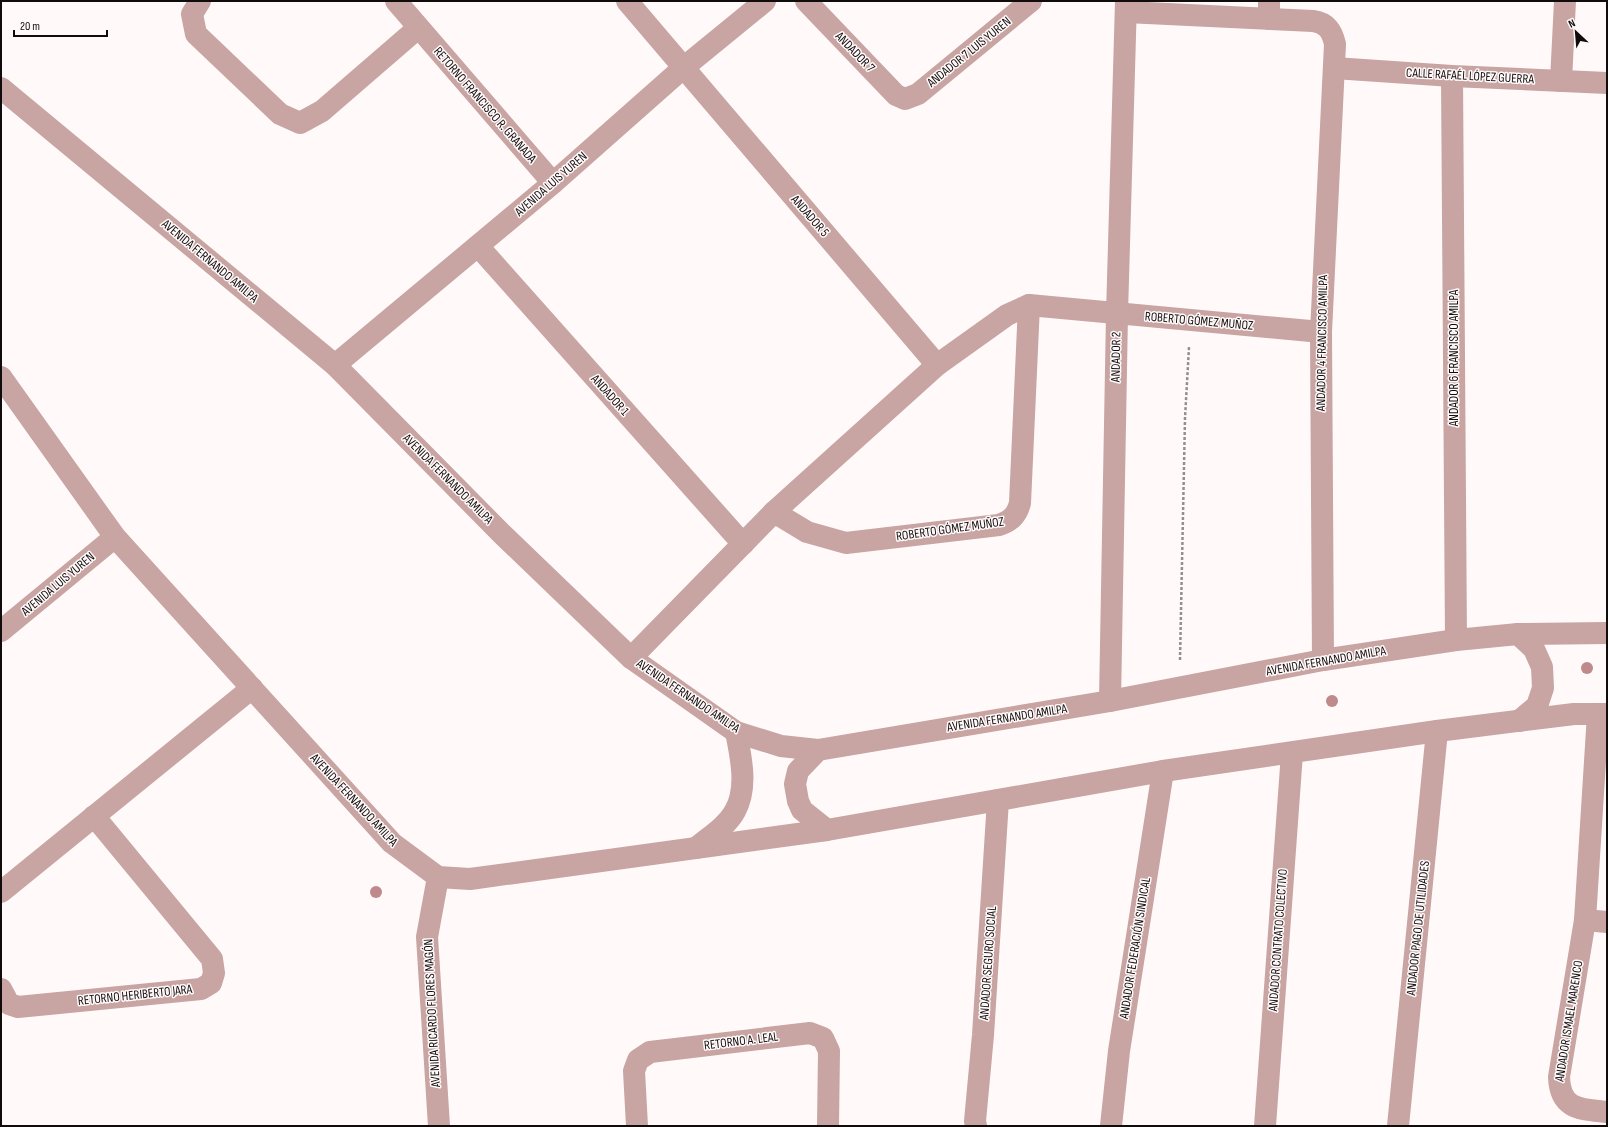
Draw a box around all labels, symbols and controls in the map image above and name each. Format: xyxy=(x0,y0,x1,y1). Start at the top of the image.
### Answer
scale bar xyxy=(14,12,107,38)
north arrow xyxy=(1556,12,1596,52)
street label: ANDADOR 7 LUIS YUREN xyxy=(923,13,1014,91)
text: N xyxy=(1566,16,1577,31)
text: 20 m xyxy=(20,19,40,34)
street label: ANDADOR 7 xyxy=(831,28,879,76)
street label: RETORNO FRANCISCO R. GRANADA xyxy=(430,44,540,167)
street label: CALLE RAFAÉL LÓPEZ GUERRA xyxy=(1406,65,1535,87)
street label: AVENIDA LUIS YUREN xyxy=(511,148,590,220)
street label: ANDADOR 5 xyxy=(787,191,832,240)
street label: AVENIDA FERNANDO AMILPA xyxy=(158,215,262,306)
street label: ANDADOR 4 FRANCISCO AMILPA xyxy=(1313,274,1331,412)
street label: ANDADOR 6 FRANCISCO AMILPA xyxy=(1446,289,1462,427)
street label: ROBERTO GÓMEZ MUÑOZ xyxy=(1144,308,1254,334)
street label: ANDADOR 2 xyxy=(1108,332,1124,383)
street label: ANDADOR 1 xyxy=(587,371,633,419)
street label: AVENIDA FERNANDO AMILPA xyxy=(399,430,497,528)
street label: ROBERTO GÓMEZ MUÑOZ xyxy=(895,513,1006,544)
street label: AVENIDA LUIS YUREN xyxy=(17,549,98,620)
street label: AVENIDA FERNANDO AMILPA xyxy=(1264,643,1387,680)
street label: AVENIDA FERNANDO AMILPA xyxy=(632,655,743,737)
street label: AVENIDA FERNANDO AMILPA xyxy=(945,701,1069,736)
street label: AVENIDA FERNANDO AMILPA xyxy=(306,750,401,850)
street label: ANDADOR PAGO DE UTILIDADES xyxy=(1403,860,1433,997)
street label: ANDADOR CONTRATO COLECTIVO xyxy=(1265,868,1291,1013)
street label: ANDADOR FEDERACIÓN SINDICAL xyxy=(1116,876,1154,1021)
street label: ANDADOR SEGURO SOCIAL xyxy=(976,905,1000,1022)
street label: AVENIDA RICARDO FLORES MAGÓN xyxy=(420,938,444,1089)
street label: ANDADOR ISMAEL MARENCO xyxy=(1551,959,1586,1084)
street label: RETORNO HERIBERTO JARA xyxy=(77,981,193,1009)
street label: RETORNO A. LEAL xyxy=(703,1028,779,1053)

